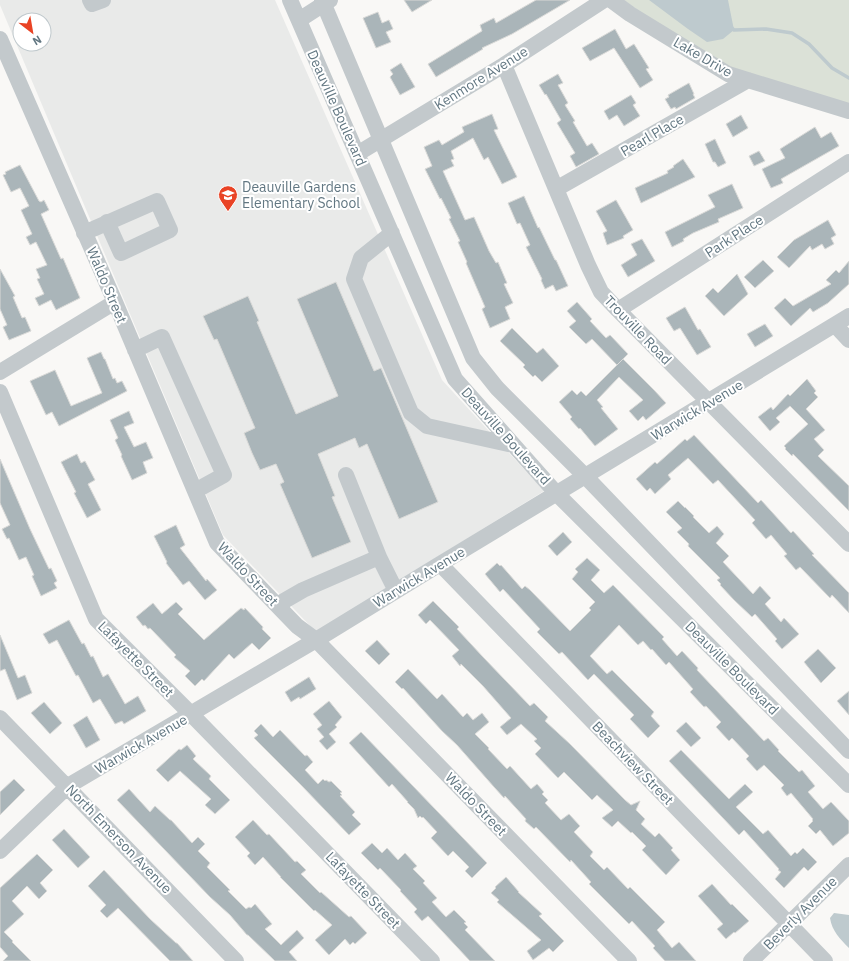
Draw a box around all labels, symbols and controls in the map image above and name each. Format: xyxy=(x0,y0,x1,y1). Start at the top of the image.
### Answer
north arrow xyxy=(12,12,52,52)
text: N xyxy=(30,33,44,49)
street label: Lake Drive xyxy=(670,33,736,81)
street label: Kenmore Avenue xyxy=(431,42,531,114)
street label: Deauville Boulevard xyxy=(303,47,371,169)
street label: Pearl Place xyxy=(617,110,687,160)
place label: Deauville Gardens Elementary School xyxy=(242,178,360,212)
school or university icon: Deauville Gardens Elementary School xyxy=(217,184,239,212)
street label: Park Place xyxy=(701,210,767,262)
street label: Waldo Street xyxy=(83,244,131,326)
street label: Trouville Road xyxy=(600,292,676,368)
street label: Warwick Avenue xyxy=(648,375,746,444)
street label: Deauville Boulevard xyxy=(457,383,555,489)
street label: Waldo Street xyxy=(214,538,282,610)
street label: Warwick Avenue xyxy=(370,542,468,611)
street label: Lafayette Street xyxy=(94,617,178,701)
street label: Deauville Boulevard xyxy=(681,617,783,719)
street label: Warwick Avenue xyxy=(92,710,191,778)
street label: Beachview Street xyxy=(588,717,678,809)
street label: Waldo Street xyxy=(441,769,511,840)
street label: North Emerson Avenue xyxy=(62,781,176,898)
street label: Lafayette Street xyxy=(322,848,404,932)
street label: Beverly Avenue xyxy=(759,872,841,954)

